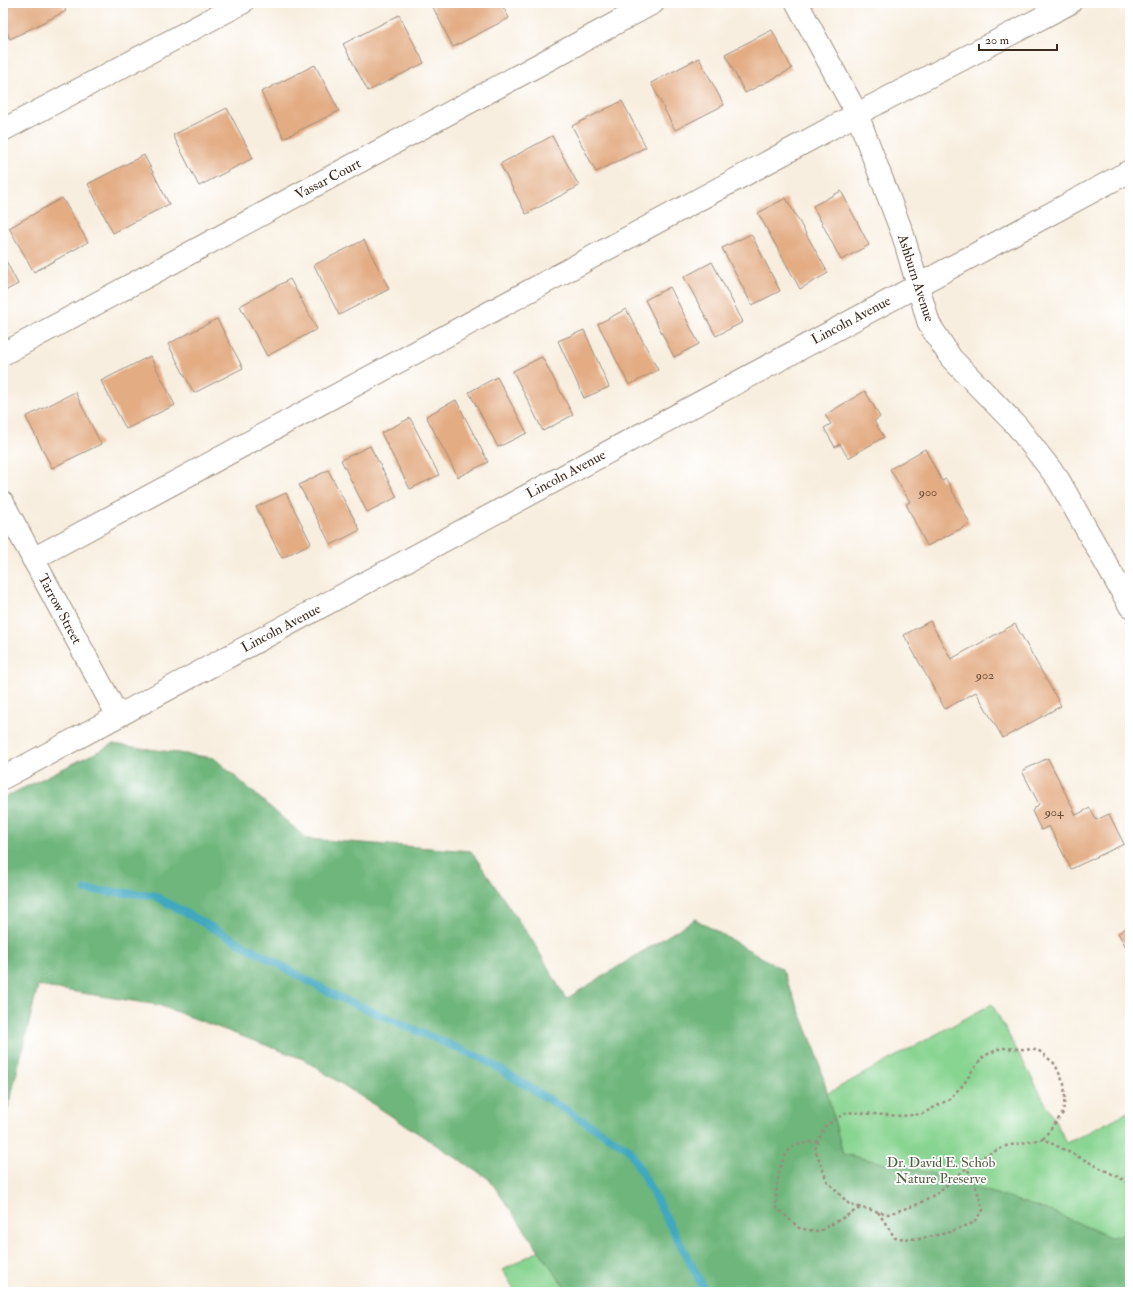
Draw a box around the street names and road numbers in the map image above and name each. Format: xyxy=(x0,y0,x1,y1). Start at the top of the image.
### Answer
street label: Vassar Court xyxy=(292,154,364,203)
street label: Ashburn Avenue xyxy=(894,231,938,324)
street label: Lincoln Avenue xyxy=(808,292,894,348)
street label: Lincoln Avenue xyxy=(523,446,609,502)
street label: Tarrow Street xyxy=(34,571,86,647)
street label: Lincoln Avenue xyxy=(238,600,324,656)

